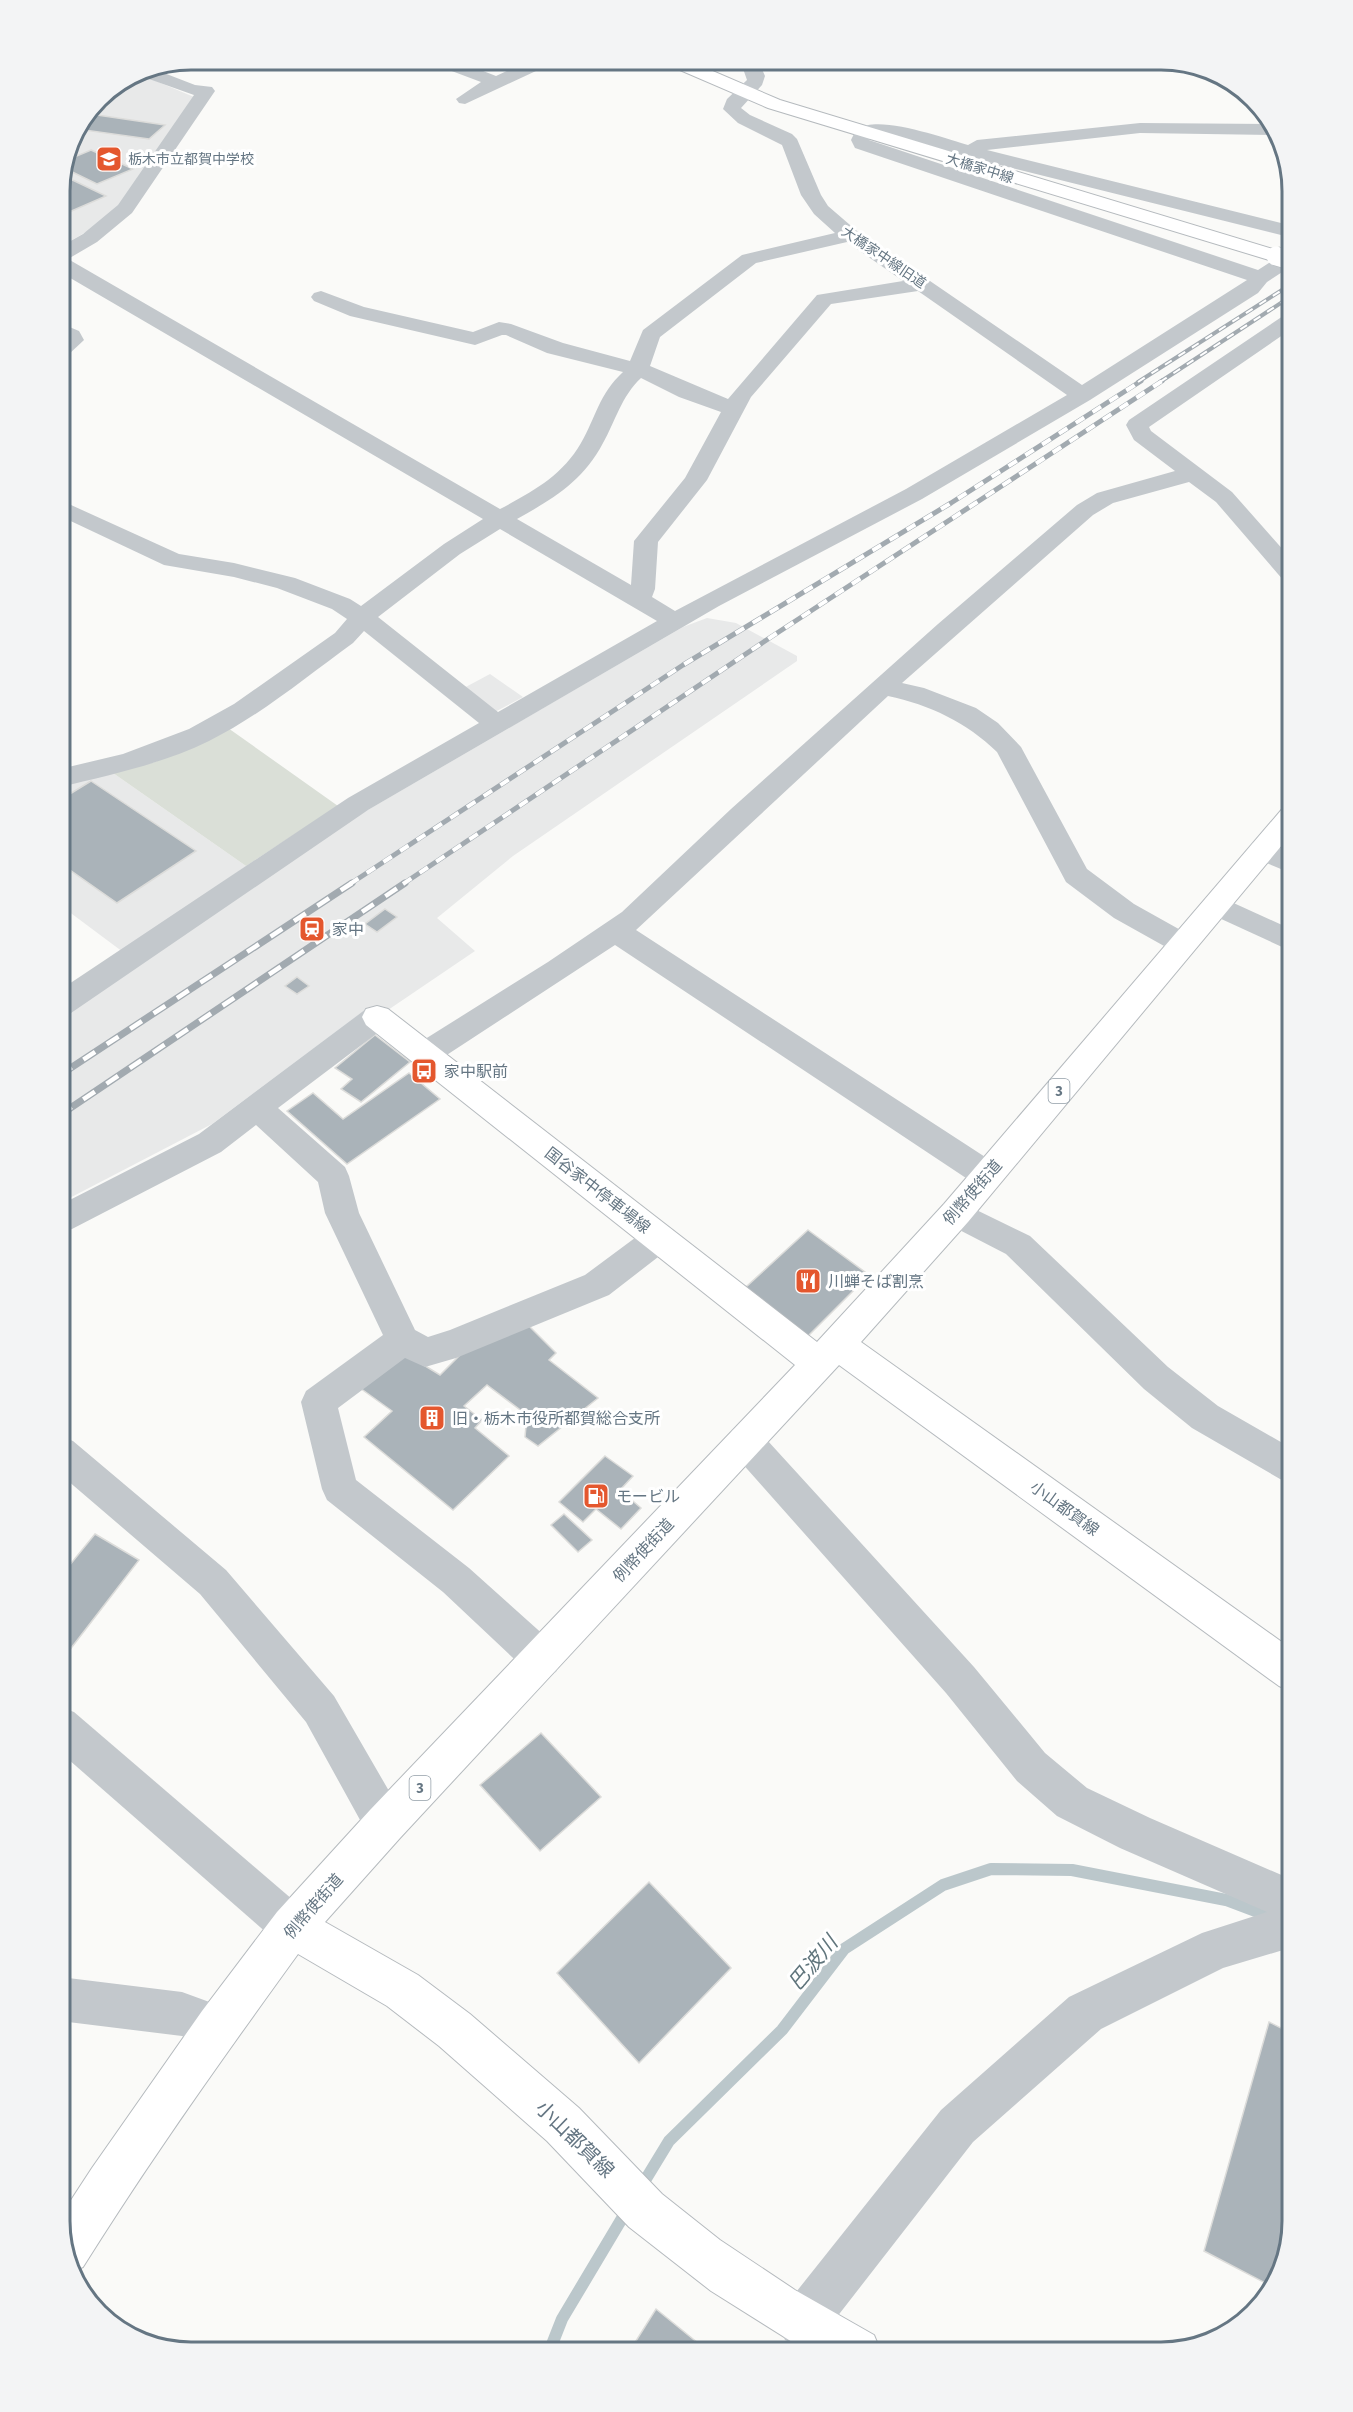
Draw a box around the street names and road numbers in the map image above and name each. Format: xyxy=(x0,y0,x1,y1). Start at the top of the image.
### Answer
street label: 大橋家中線 xyxy=(944,150,1016,187)
street label: 大橋家中線旧道 xyxy=(838,223,929,292)
road number: 3 xyxy=(1048,1079,1070,1103)
street label: 国谷家中停車場線 xyxy=(541,1144,654,1237)
street label: 例幣使街道 xyxy=(939,1156,1006,1229)
street label: 小山都賀線 xyxy=(1027,1477,1103,1540)
street label: 例幣使街道 xyxy=(609,1515,678,1586)
road number: 3 xyxy=(410,1776,430,1800)
street label: 例幣使街道 xyxy=(280,1870,347,1943)
street label: 小山都賀線 xyxy=(531,2096,619,2182)

